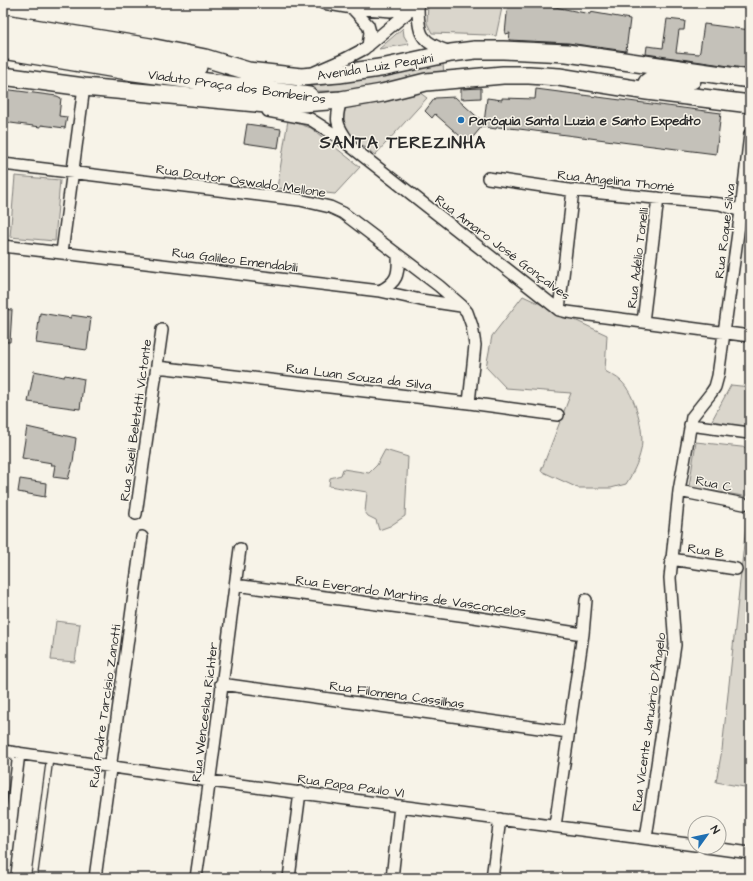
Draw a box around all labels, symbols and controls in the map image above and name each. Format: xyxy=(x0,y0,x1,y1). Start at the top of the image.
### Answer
street label: Avenida Luiz Pequini xyxy=(316,49,435,85)
street label: Viaduto Praça dos Bombeiros xyxy=(147,66,328,108)
place label: Paróquia Santa Luzia e Santo Expedito xyxy=(469,112,701,131)
marker: Paróquia Santa Luzia e Santo Expedito xyxy=(456,115,466,125)
district label: SANTA TEREZINHA xyxy=(319,131,486,155)
street label: Rua Doutor Oswaldo Mellone xyxy=(155,160,327,202)
street label: Rua Angelina Thomé xyxy=(556,166,675,197)
street label: Rua Roque Silva xyxy=(710,182,740,280)
street label: Rua Amaro José Gonçalves xyxy=(431,191,574,305)
street label: Rua Adélio Tonelli xyxy=(623,207,653,309)
street label: Rua Galileo Emendabili xyxy=(171,243,299,277)
street label: Rua Sueli Beletatti Victonte xyxy=(116,338,156,502)
street label: Rua Luan Souza da Silva xyxy=(285,359,433,395)
street label: Rua C xyxy=(694,471,734,497)
street label: Rua B xyxy=(686,539,725,563)
street label: Rua Everardo Martins de Vasconcelos xyxy=(294,571,528,621)
street label: Rua Padre Tarcísio Zanotti xyxy=(85,623,125,789)
street label: Rua Vicente Januário D'Ângelo xyxy=(628,631,672,813)
street label: Rua Wenceslau Richter xyxy=(187,641,223,783)
street label: Rua Filomena Cassilhas xyxy=(328,677,466,713)
street label: Rua Papa Paulo VI xyxy=(296,770,406,802)
north arrow xyxy=(687,815,727,855)
text: N xyxy=(707,823,723,837)

